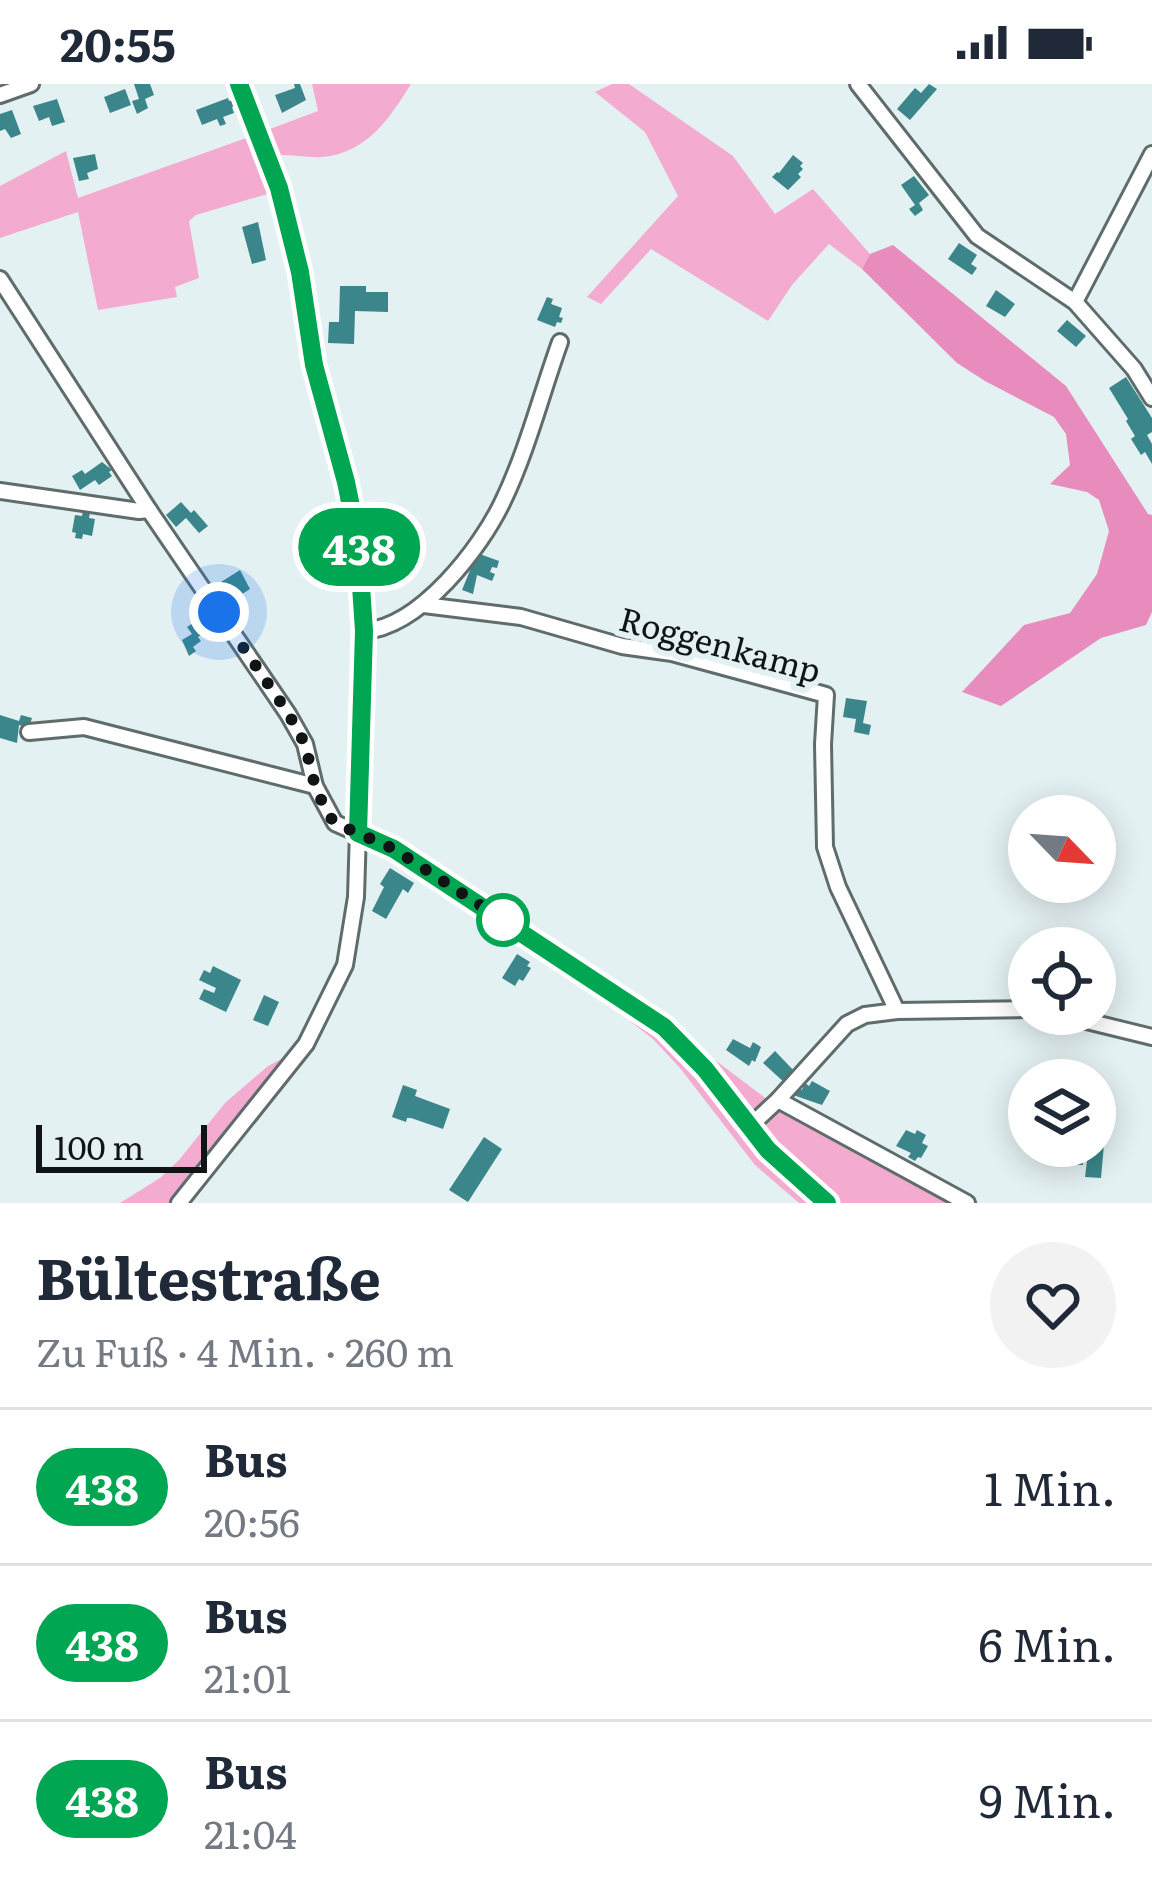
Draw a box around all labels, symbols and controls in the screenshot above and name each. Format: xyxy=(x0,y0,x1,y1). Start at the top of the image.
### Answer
text: 20:55 xyxy=(60,9,176,76)
line badge: 438 xyxy=(290,508,428,586)
text: 438 xyxy=(322,516,396,578)
your location xyxy=(189,582,249,642)
street label: Roggenkamp xyxy=(614,592,827,693)
north arrow xyxy=(1008,795,1116,903)
map controls xyxy=(1008,795,1116,1167)
unlabelled marker xyxy=(478,895,528,945)
button: locate xyxy=(1008,927,1116,1035)
button: layers xyxy=(1008,1059,1116,1167)
scale bar xyxy=(36,1119,207,1172)
text: 100 m xyxy=(54,1121,144,1170)
text: Bültestraße xyxy=(36,1233,381,1318)
button: heart xyxy=(990,1242,1116,1368)
text: Zu Fuß · 4 Min. · 260 m xyxy=(36,1321,454,1379)
text: Bus xyxy=(204,1424,288,1491)
text: 1 Min. xyxy=(984,1453,1116,1520)
text: 438 xyxy=(65,1456,139,1518)
text: 20:56 xyxy=(204,1491,300,1549)
text: Bus xyxy=(204,1580,288,1647)
text: 6 Min. xyxy=(978,1609,1116,1676)
text: 438 xyxy=(65,1612,139,1674)
text: 21:01 xyxy=(204,1647,291,1705)
text: Bus xyxy=(204,1736,288,1803)
text: 9 Min. xyxy=(979,1765,1116,1832)
text: 438 xyxy=(65,1768,139,1830)
text: 21:04 xyxy=(204,1803,297,1861)

